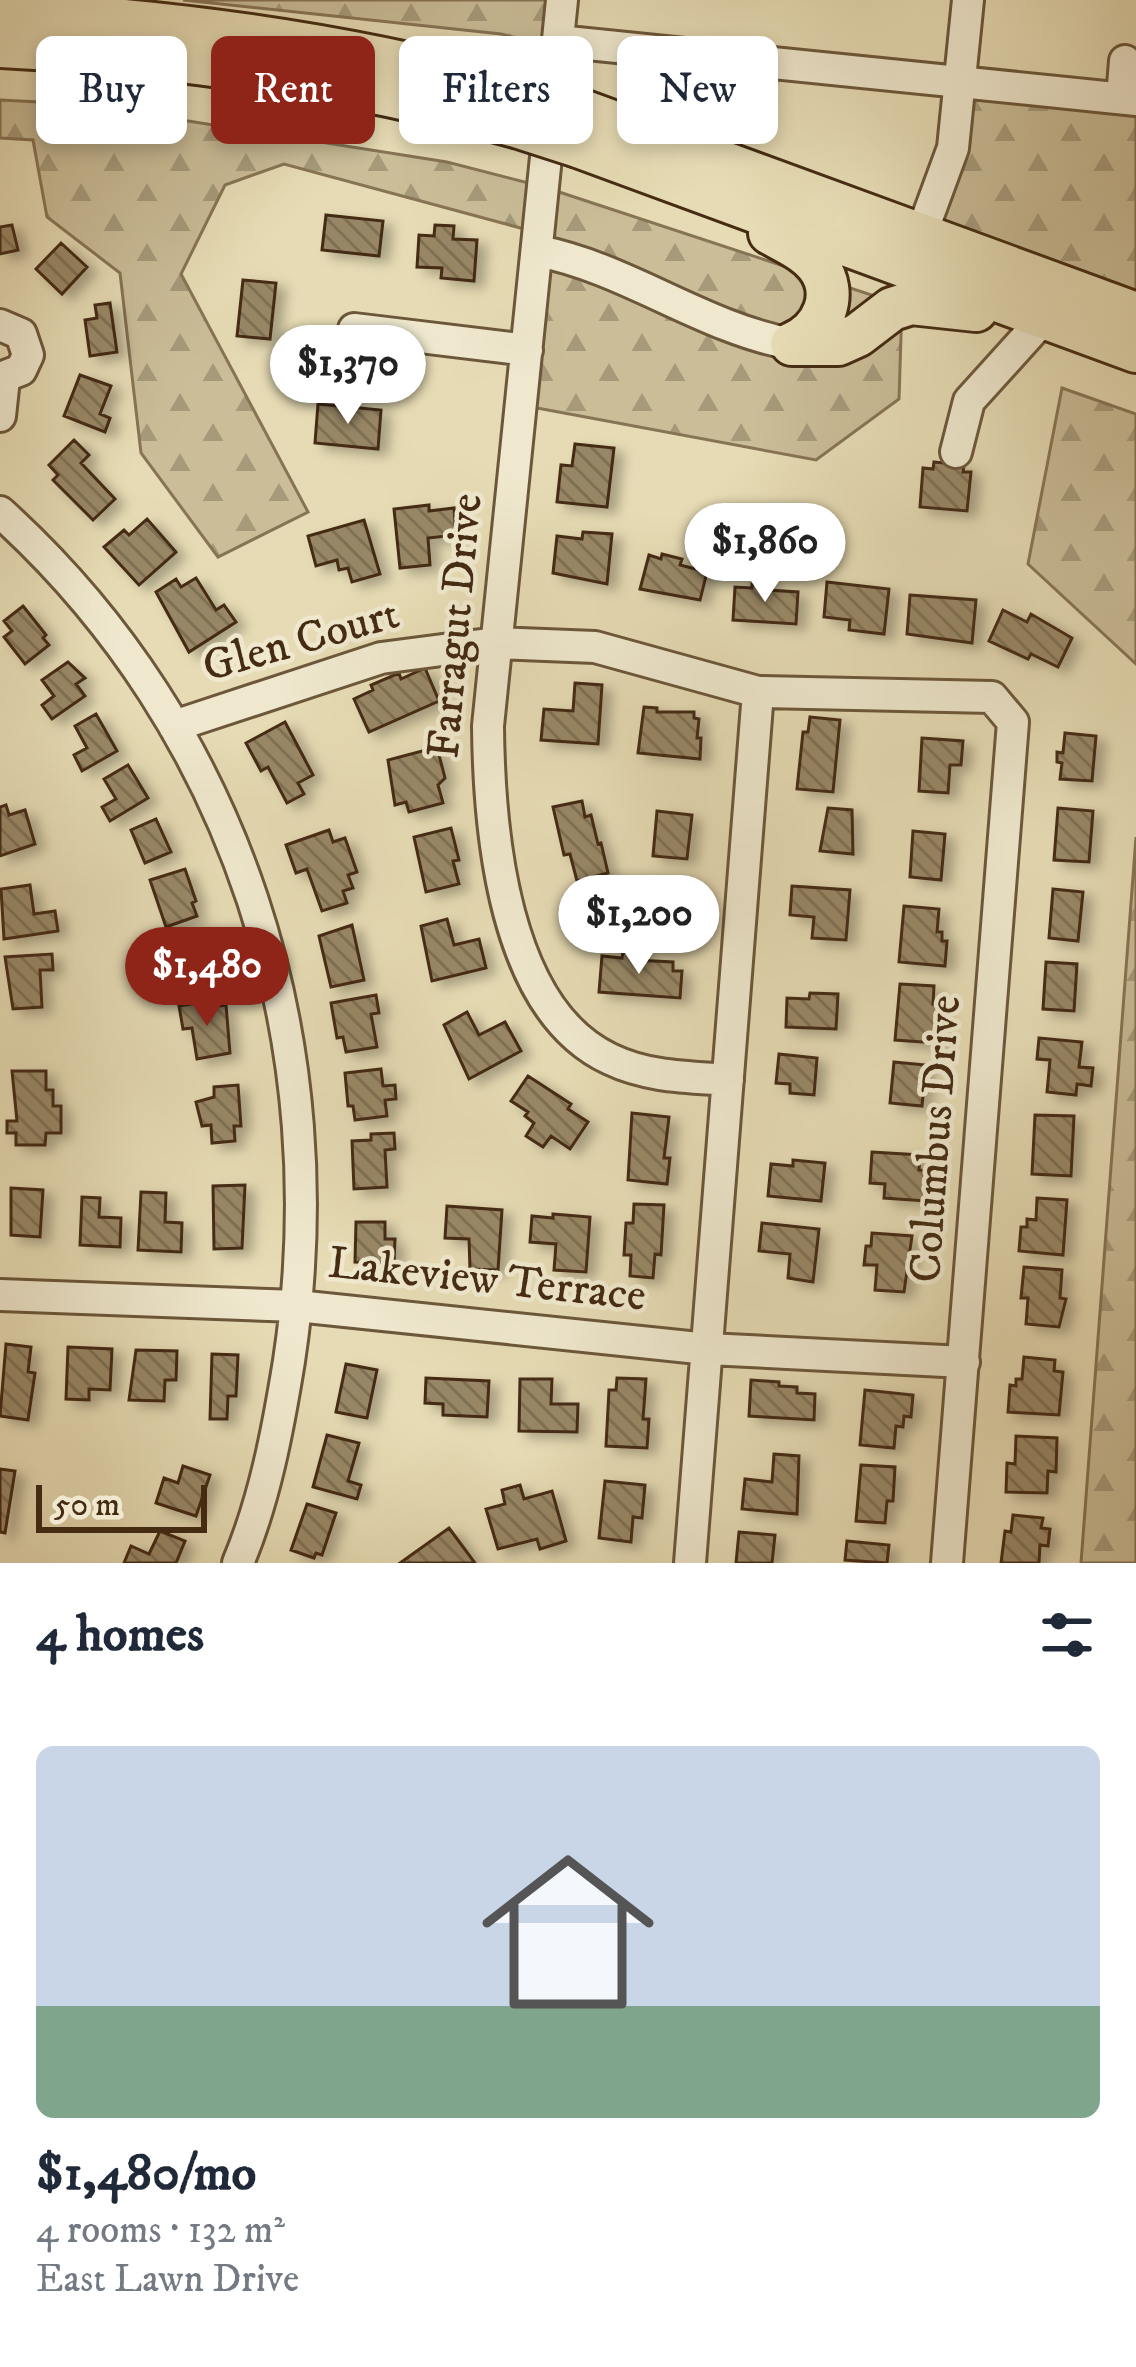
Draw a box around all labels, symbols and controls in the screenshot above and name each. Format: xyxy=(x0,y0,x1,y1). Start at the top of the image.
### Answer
chip: Buy xyxy=(36,36,187,144)
chip: Rent xyxy=(211,36,375,144)
chip: Filters xyxy=(399,36,593,144)
chip: New xyxy=(617,36,778,144)
pin: $1,370 xyxy=(250,325,446,427)
text: $1,370 xyxy=(297,339,399,388)
street label: Farragut Drive xyxy=(417,491,495,761)
pin: $1,860 xyxy=(667,503,863,605)
text: $1,860 xyxy=(712,517,818,566)
street label: Glen Court xyxy=(197,586,405,696)
pin: $1,200 xyxy=(541,875,737,977)
text: $1,200 xyxy=(585,889,693,938)
pin: $1,480 xyxy=(109,927,305,1029)
text: $1,480 xyxy=(152,941,262,990)
street label: Columbus Drive xyxy=(898,993,974,1285)
street label: Lakeview Terrace xyxy=(325,1235,649,1325)
scale bar xyxy=(36,1479,207,1532)
text: 50 m xyxy=(54,1485,120,1526)
icon: filters xyxy=(1034,1602,1100,1668)
text: 4 homes xyxy=(36,1603,204,1667)
icon: home xyxy=(460,1824,676,2040)
text: $1,480/mo xyxy=(36,2142,256,2206)
text: 4 rooms · 132 m² xyxy=(36,2206,285,2255)
text: East Lawn Drive xyxy=(36,2255,299,2304)

